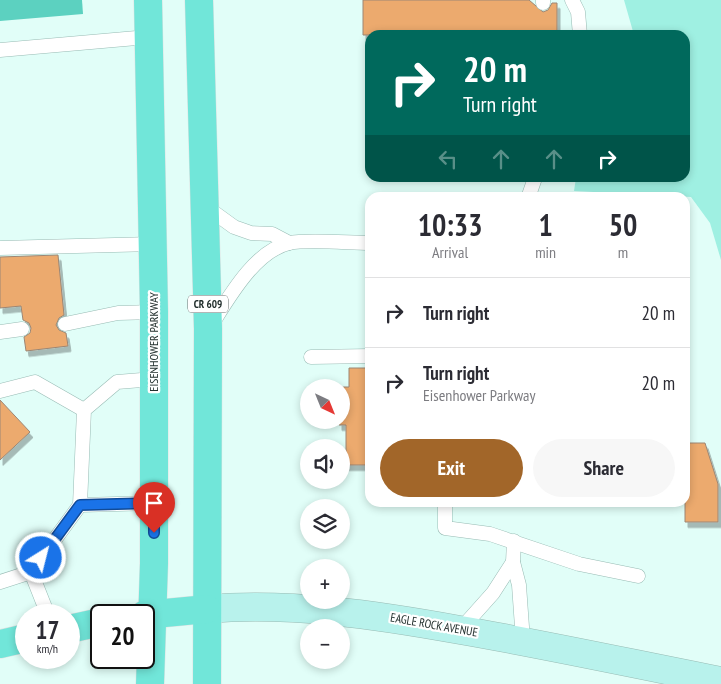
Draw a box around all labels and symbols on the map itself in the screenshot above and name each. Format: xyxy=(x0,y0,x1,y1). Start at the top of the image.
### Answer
street label: EISENHOWER PARKWAY xyxy=(146,292,161,392)
road number: CR 609 xyxy=(188,296,228,312)
north arrow xyxy=(300,379,350,429)
pin xyxy=(133,482,175,533)
position arrow xyxy=(14,531,66,583)
speed limit sign: 20 xyxy=(90,604,155,669)
street label: EAGLE ROCK AVENUE xyxy=(389,609,479,640)

